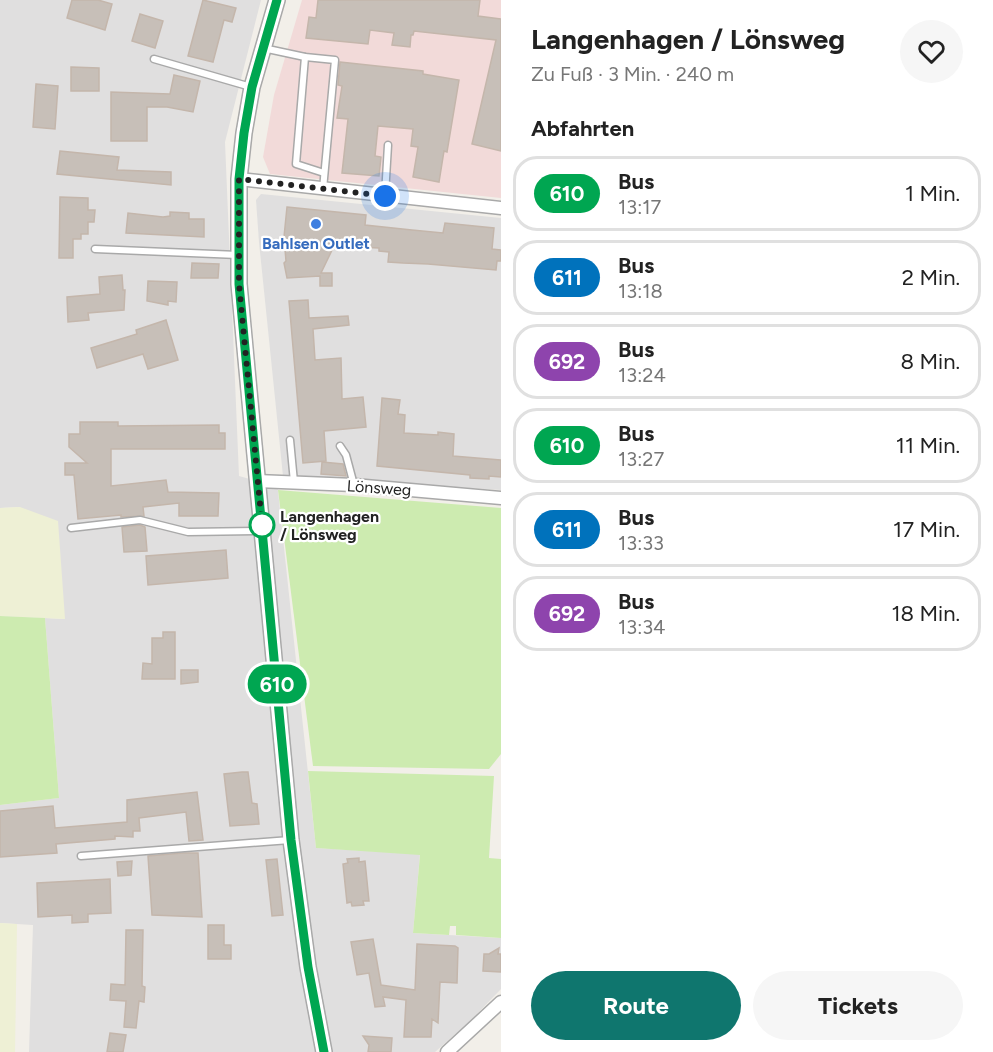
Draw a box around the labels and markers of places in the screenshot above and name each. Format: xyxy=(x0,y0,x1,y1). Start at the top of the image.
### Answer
marker: Bahlsen Outlet xyxy=(309,217,323,231)
place label: Bahlsen Outlet xyxy=(262,234,370,253)
place label: Langenhagen / Lönsweg xyxy=(280,507,379,544)
marker: Langenhagen / Lönsweg xyxy=(249,512,275,538)

